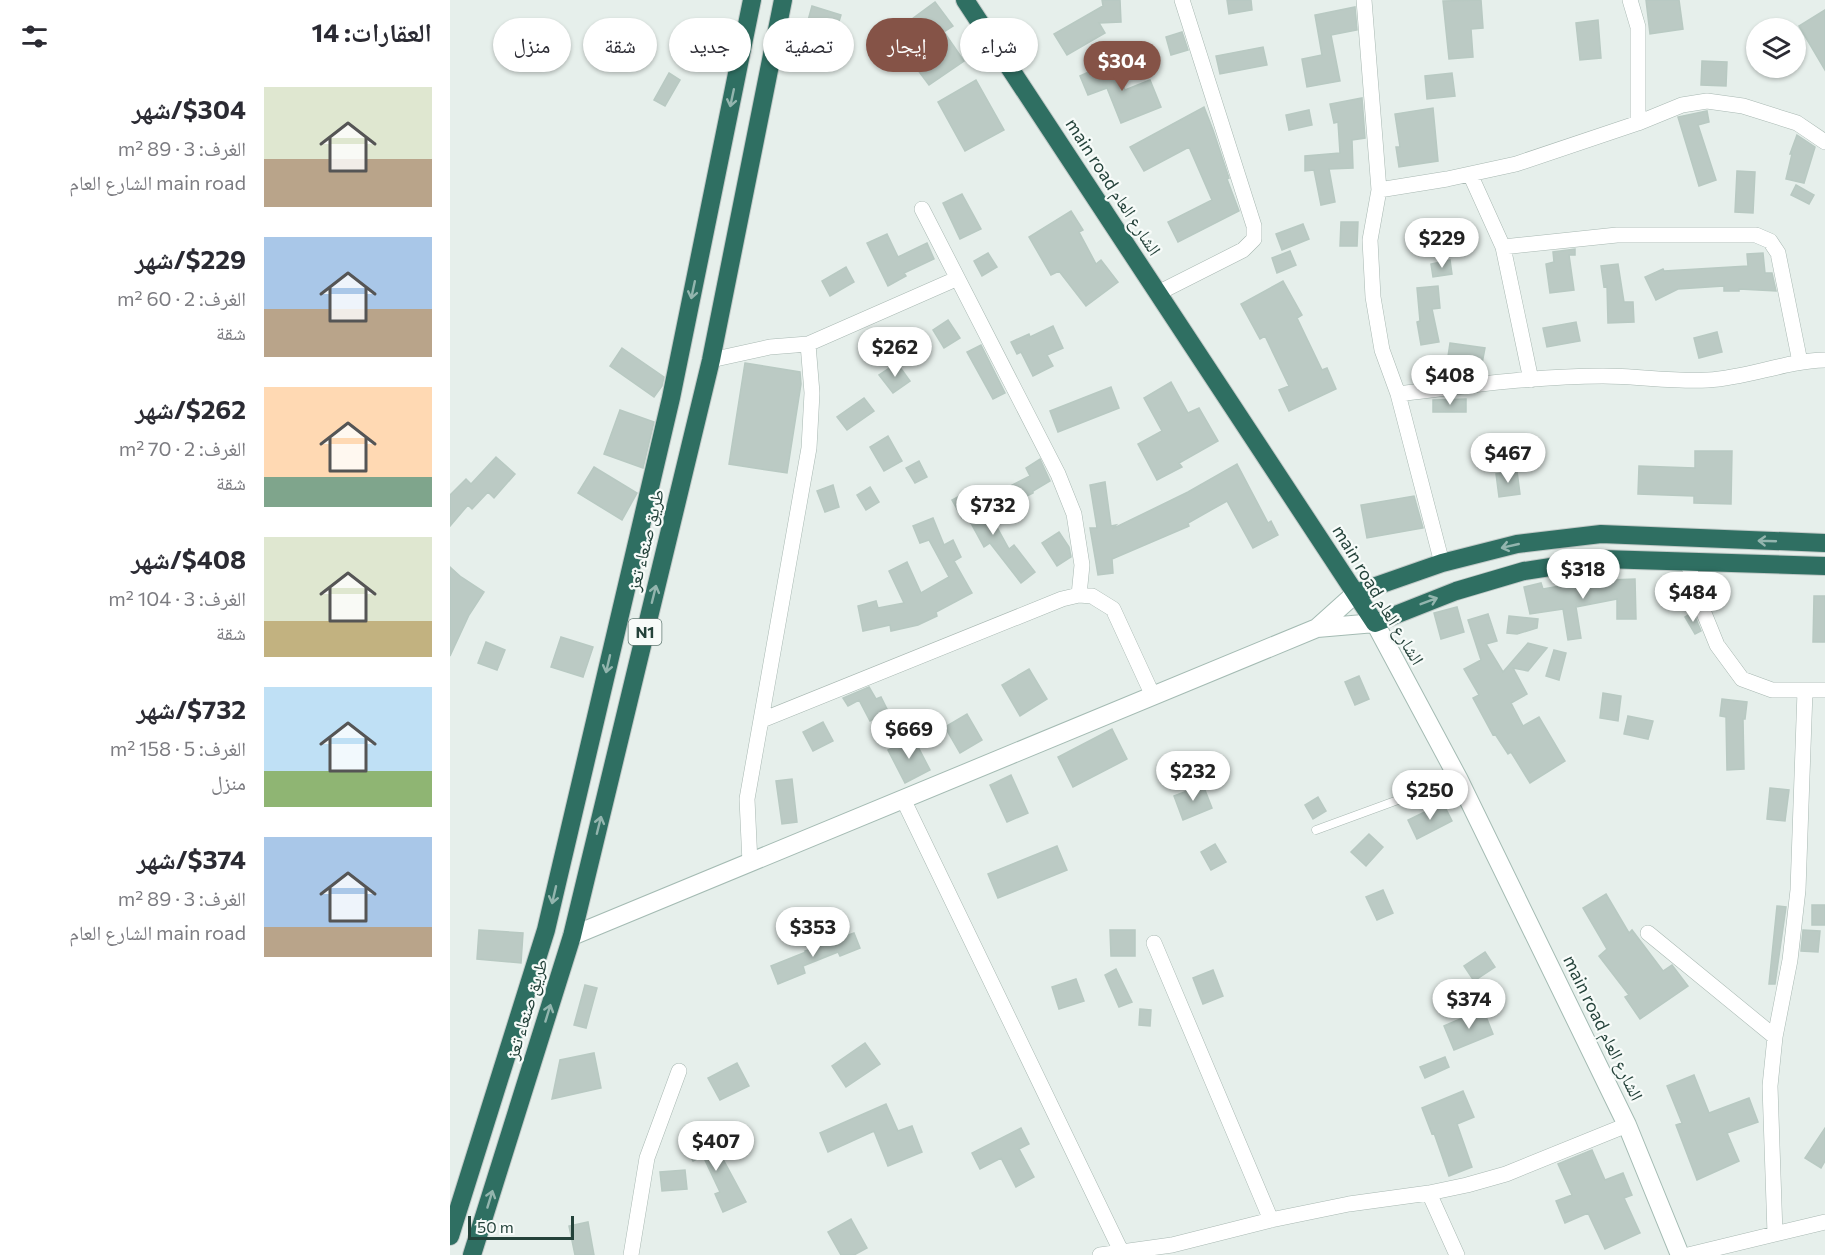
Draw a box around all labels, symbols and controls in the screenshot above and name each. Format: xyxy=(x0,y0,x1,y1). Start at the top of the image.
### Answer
text: العقارات: 14 xyxy=(311,16,432,47)
chip: منزل xyxy=(493,18,571,72)
chip: شقة xyxy=(583,18,657,72)
chip: جديد xyxy=(669,18,751,72)
chip: تصفية xyxy=(763,18,854,72)
chip: إيجار xyxy=(866,18,948,72)
chip: شراء xyxy=(960,18,1038,72)
map controls xyxy=(1746,18,1806,78)
button: layers xyxy=(1746,18,1806,78)
icon: filters xyxy=(18,20,51,53)
pin: $304 xyxy=(1086,41,1158,92)
text: $304 xyxy=(1098,48,1146,72)
one-way arrow xyxy=(726,88,737,108)
text: $304/شهر xyxy=(132,93,246,124)
icon: home xyxy=(312,111,384,183)
street label: main road الشارع العام xyxy=(1060,114,1166,260)
text: الغرف: 3 · 89 m² xyxy=(118,136,246,160)
text: main road الشارع العام xyxy=(69,170,246,194)
pin: $229 xyxy=(1406,218,1478,269)
text: $229 xyxy=(1419,225,1465,249)
text: $229/شهر xyxy=(135,243,246,274)
icon: home xyxy=(312,261,384,333)
one-way arrow xyxy=(687,279,698,299)
text: الغرف: 2 · 60 m² xyxy=(117,286,246,310)
text: شقة xyxy=(216,320,246,344)
pin: $262 xyxy=(859,327,931,378)
text: $262 xyxy=(872,334,918,358)
pin: $408 xyxy=(1414,355,1486,406)
text: $408 xyxy=(1425,362,1475,386)
text: $262/شهر xyxy=(135,393,246,424)
icon: home xyxy=(312,411,384,483)
pin: $467 xyxy=(1472,433,1544,484)
text: الغرف: 2 · 70 m² xyxy=(119,436,246,460)
text: $467 xyxy=(1485,440,1531,464)
text: شقة xyxy=(216,470,246,494)
pin: $732 xyxy=(957,485,1029,536)
street label: طريق صنعاء تعز xyxy=(622,487,669,594)
text: $732 xyxy=(970,492,1016,516)
street label: main road الشارع العام xyxy=(1327,521,1429,669)
one-way arrow xyxy=(1757,535,1777,547)
one-way arrow xyxy=(1500,541,1519,553)
text: $408/شهر xyxy=(131,543,246,574)
pin: $318 xyxy=(1547,549,1619,600)
text: $318 xyxy=(1561,556,1605,580)
icon: home xyxy=(312,561,384,633)
pin: $484 xyxy=(1657,572,1729,623)
text: $484 xyxy=(1669,579,1717,603)
one-way arrow xyxy=(649,585,661,604)
text: الغرف: 3 · 104 m² xyxy=(108,586,246,610)
one-way arrow xyxy=(1420,595,1438,606)
road number: N1 xyxy=(628,619,662,645)
text: شقة xyxy=(216,620,246,644)
one-way arrow xyxy=(602,654,614,673)
text: $732/شهر xyxy=(136,693,246,724)
pin: $669 xyxy=(873,709,945,760)
icon: home xyxy=(312,711,384,783)
text: $669 xyxy=(885,716,933,740)
text: الغرف: 5 · 158 m² xyxy=(110,736,246,760)
pin: $232 xyxy=(1157,751,1229,802)
text: $232 xyxy=(1170,758,1216,782)
text: منزل xyxy=(211,770,246,794)
pin: $250 xyxy=(1394,770,1466,821)
text: $250 xyxy=(1406,777,1454,801)
one-way arrow xyxy=(593,816,605,835)
text: $374/شهر xyxy=(137,843,246,874)
icon: home xyxy=(312,861,384,933)
one-way arrow xyxy=(548,885,560,904)
text: الغرف: 3 · 89 m² xyxy=(118,886,246,910)
pin: $353 xyxy=(777,907,849,958)
text: $353 xyxy=(790,914,836,938)
text: main road الشارع العام xyxy=(69,920,246,944)
street label: main road الشارع العام xyxy=(1557,951,1649,1105)
street label: طريق صنعاء تعز xyxy=(500,956,553,1063)
pin: $374 xyxy=(1433,979,1505,1030)
text: $374 xyxy=(1446,986,1492,1010)
one-way arrow xyxy=(543,1004,554,1023)
pin: $407 xyxy=(680,1121,752,1172)
text: $407 xyxy=(692,1128,740,1152)
one-way arrow xyxy=(485,1190,496,1209)
scale bar xyxy=(468,1213,574,1240)
text: 50 m xyxy=(477,1217,514,1236)

